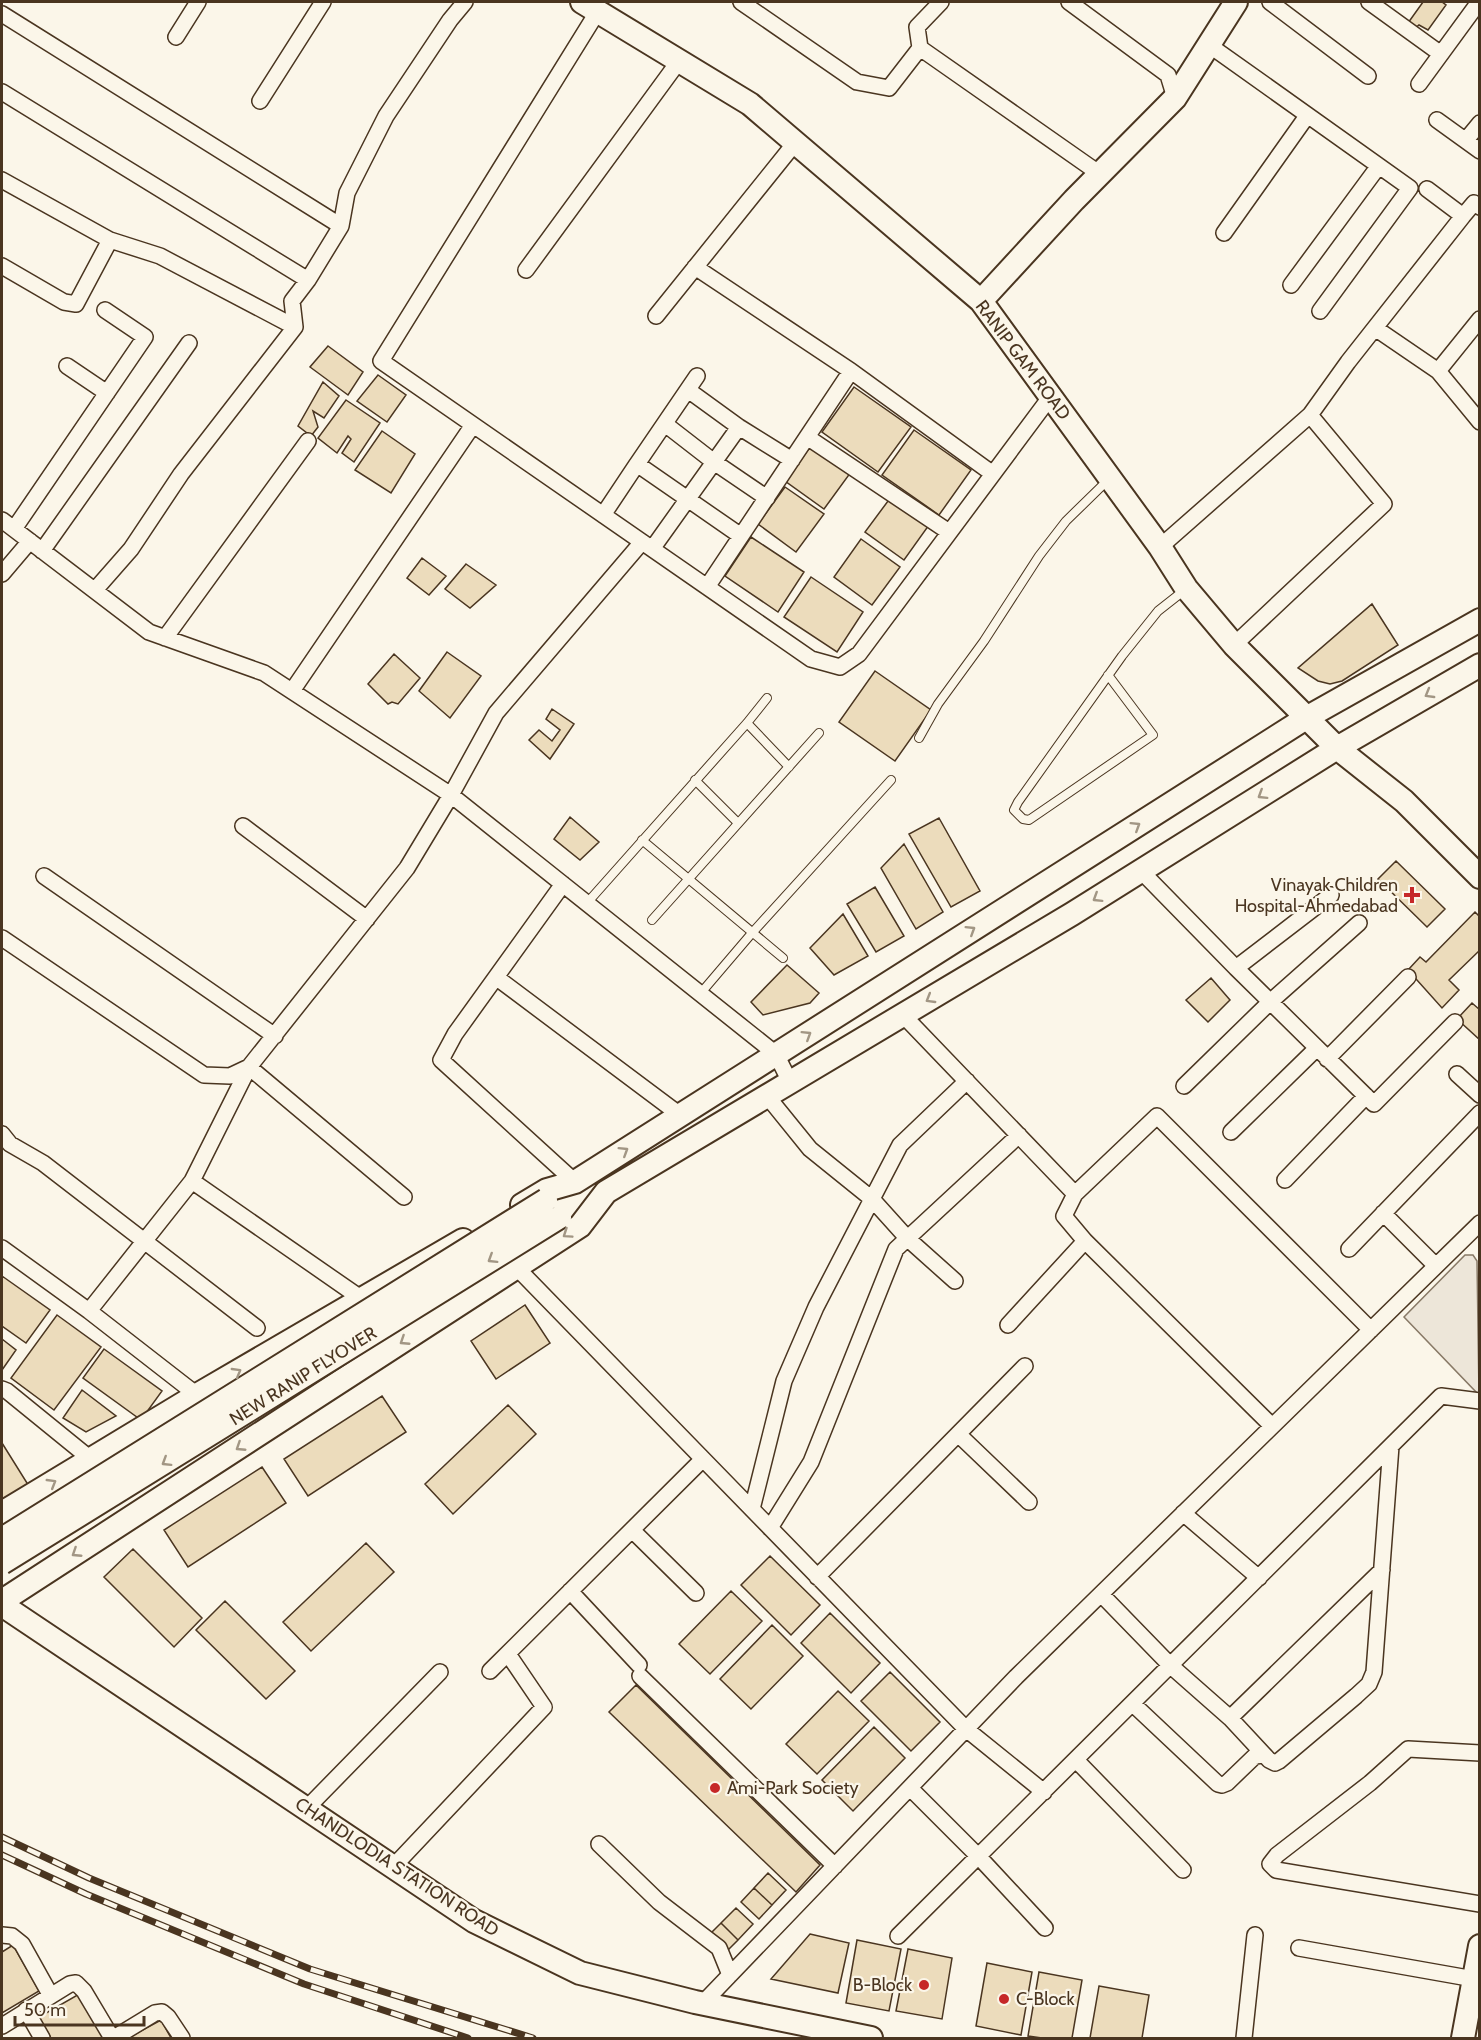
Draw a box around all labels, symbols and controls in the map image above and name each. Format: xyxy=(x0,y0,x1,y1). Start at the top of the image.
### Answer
street label: RANIP GAM ROAD xyxy=(971,296,1075,424)
one-way arrow xyxy=(1425,687,1435,698)
one-way arrow xyxy=(1258,787,1268,799)
one-way arrow xyxy=(1130,821,1140,833)
place label: Vinayak Children Hospital-Ahmedabad xyxy=(1235,874,1398,917)
marker: Vinayak Children Hospital-Ahmedabad xyxy=(1403,886,1421,904)
one-way arrow xyxy=(1093,891,1103,903)
one-way arrow xyxy=(964,926,975,937)
one-way arrow xyxy=(926,991,936,1003)
one-way arrow xyxy=(800,1031,811,1042)
one-way arrow xyxy=(618,1146,628,1158)
one-way arrow xyxy=(563,1227,573,1239)
one-way arrow xyxy=(488,1251,498,1263)
street label: NEW RANIP FLYOVER xyxy=(225,1322,381,1430)
one-way arrow xyxy=(400,1333,410,1345)
one-way arrow xyxy=(231,1367,241,1379)
one-way arrow xyxy=(236,1439,246,1451)
one-way arrow xyxy=(162,1454,172,1466)
one-way arrow xyxy=(46,1478,56,1490)
one-way arrow xyxy=(72,1545,82,1557)
place label: Ami-Park Society xyxy=(727,1777,859,1799)
marker: Ami-Park Society xyxy=(708,1781,722,1795)
street label: CHANDLODIA STATION ROAD xyxy=(291,1793,503,1941)
place label: B-Block xyxy=(853,1974,913,1996)
marker: B-Block xyxy=(917,1978,931,1992)
place label: C-Block xyxy=(1016,1988,1075,2010)
scale bar xyxy=(15,1989,144,2027)
marker: C-Block xyxy=(997,1992,1011,2006)
text: 50 m xyxy=(24,1999,66,2021)

